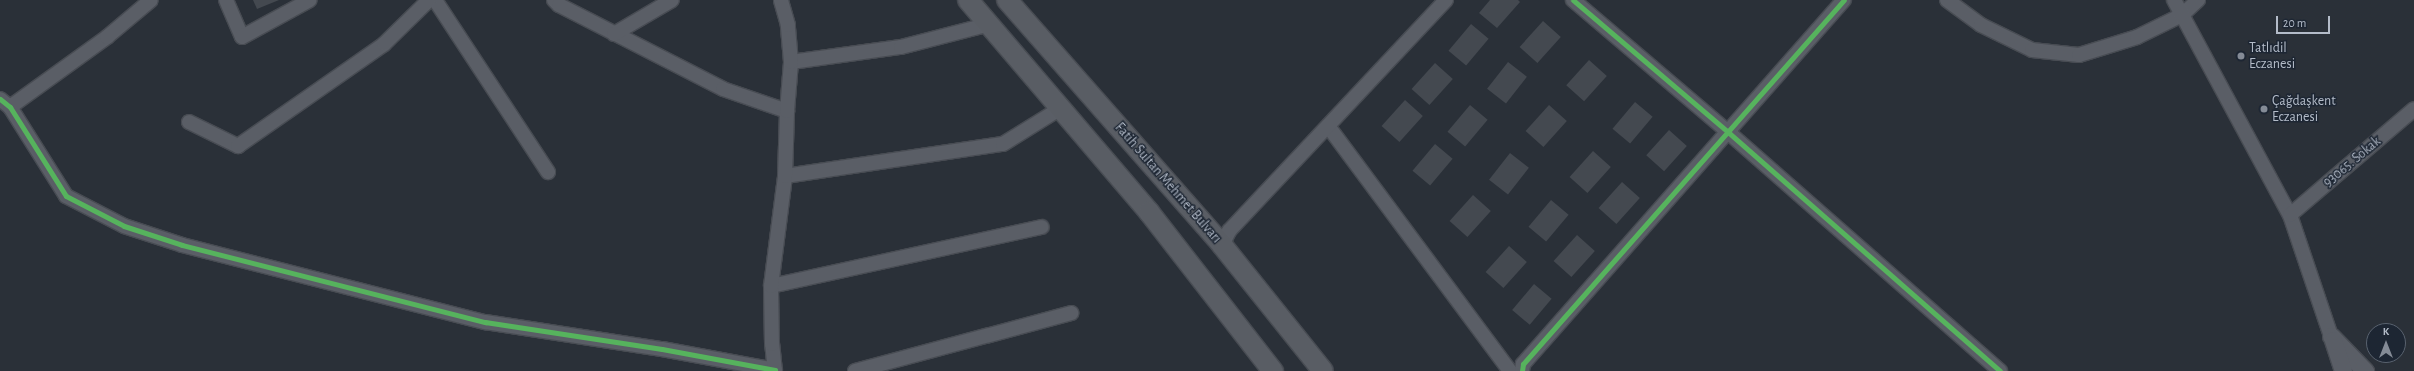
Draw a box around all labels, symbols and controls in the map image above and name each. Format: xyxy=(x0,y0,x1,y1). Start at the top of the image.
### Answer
scale bar xyxy=(2278,8,2332,34)
text: 20 m xyxy=(2283,17,2306,29)
place label: Tatlıdil Eczanesi xyxy=(2249,40,2295,72)
marker: Tatlıdil Eczanesi xyxy=(2236,51,2246,61)
place label: Çağdaşkent Eczanesi xyxy=(2272,93,2336,126)
marker: Çağdaşkent Eczanesi xyxy=(2259,104,2269,114)
street label: Fatih Sultan Mehmet Bulvarı xyxy=(1111,119,1225,247)
street label: 93065. Sokak xyxy=(2320,133,2384,191)
north arrow xyxy=(2366,323,2406,363)
text: K xyxy=(2383,326,2389,337)

